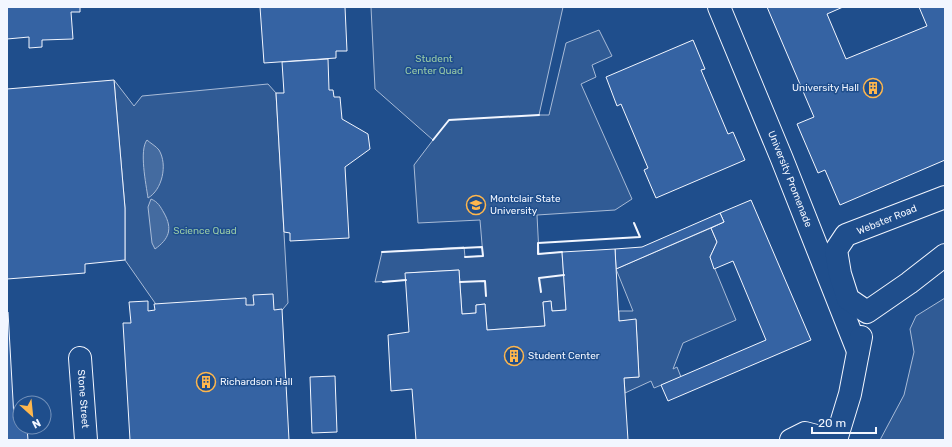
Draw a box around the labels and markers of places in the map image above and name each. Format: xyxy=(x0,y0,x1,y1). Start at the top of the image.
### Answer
building icon: University Hall xyxy=(862,77,884,99)
place label: University Hall xyxy=(792,82,859,94)
place label: Montclair State University xyxy=(490,193,561,217)
school or university icon: Montclair State University xyxy=(465,194,487,216)
building icon: Student Center xyxy=(503,345,525,367)
place label: Student Center xyxy=(528,350,600,362)
building icon: Richardson Hall xyxy=(195,371,217,393)
place label: Richardson Hall xyxy=(220,376,293,388)

